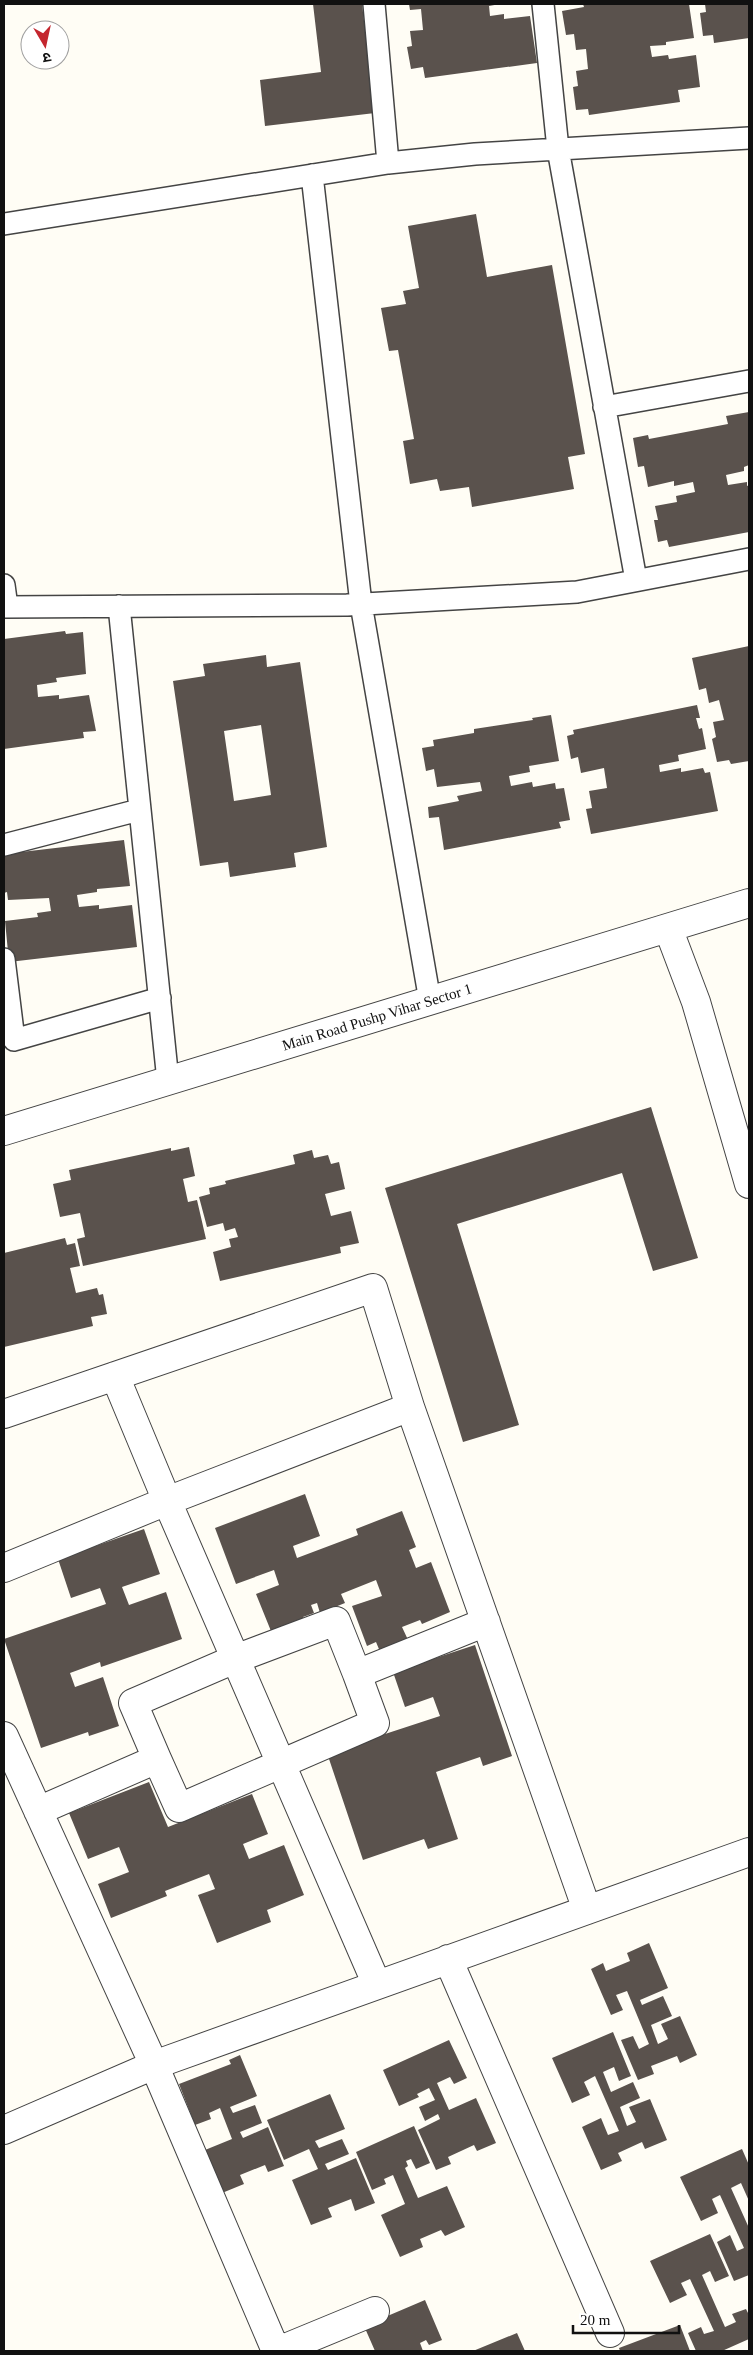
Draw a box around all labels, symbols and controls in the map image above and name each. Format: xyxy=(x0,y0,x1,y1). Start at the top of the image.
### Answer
north arrow xyxy=(20,20,70,70)
text: उ xyxy=(41,49,52,66)
street label: Main Road Pushp Vihar Sector 1 xyxy=(280,980,474,1054)
scale bar xyxy=(573,2302,679,2334)
text: 20 m xyxy=(580,2312,611,2328)

